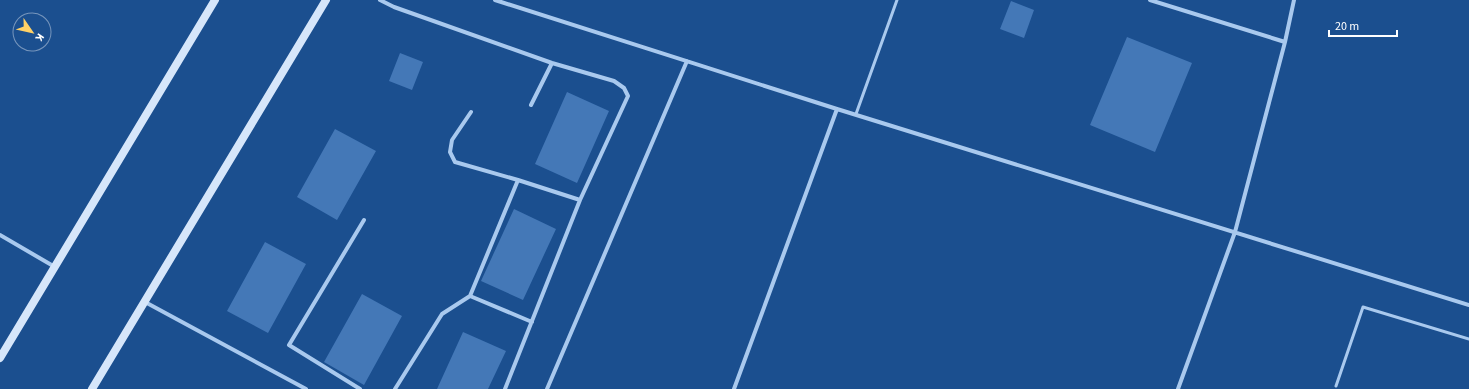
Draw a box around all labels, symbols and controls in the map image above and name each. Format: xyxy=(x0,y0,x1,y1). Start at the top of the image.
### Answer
north arrow xyxy=(12,12,52,52)
scale bar xyxy=(1329,12,1397,38)
text: 20 m xyxy=(1335,18,1359,35)
text: K xyxy=(32,30,48,45)

